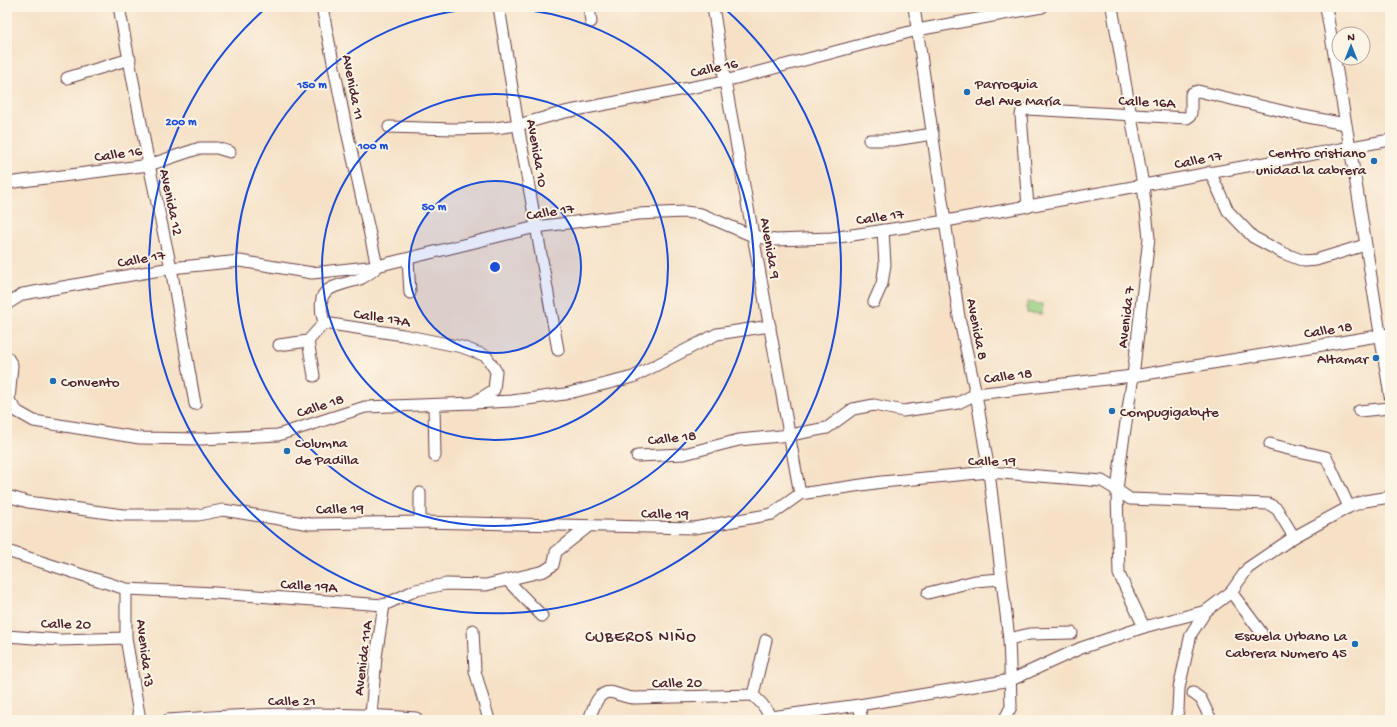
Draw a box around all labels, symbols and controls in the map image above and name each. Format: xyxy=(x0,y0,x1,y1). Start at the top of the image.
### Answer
north arrow xyxy=(1331,26,1371,66)
text: N xyxy=(1347,32,1355,44)
street label: Avenida 11 xyxy=(337,53,367,122)
street label: Calle 16 xyxy=(689,55,740,83)
place label: Parroquia del Ave María xyxy=(974,76,1061,111)
text: 150 m xyxy=(296,79,327,93)
marker: Parroquia del Ave María xyxy=(962,87,972,97)
street label: Calle 16A xyxy=(1118,93,1177,114)
text: 200 m xyxy=(166,116,197,130)
street label: Avenida 10 xyxy=(521,118,551,189)
text: 100 m xyxy=(357,140,388,154)
street label: Calle 16 xyxy=(93,143,144,167)
place label: Centro cristiano unidad la cabrera xyxy=(1256,145,1367,180)
street label: Calle 17 xyxy=(1173,147,1225,174)
marker: Centro cristiano unidad la cabrera xyxy=(1369,156,1379,166)
street label: Avenida 12 xyxy=(154,167,186,237)
street label: Calle 17 xyxy=(525,200,577,226)
text: 50 m xyxy=(422,201,447,215)
street label: Calle 17 xyxy=(855,206,907,230)
street label: Avenida 9 xyxy=(755,216,783,281)
street label: Calle 17 xyxy=(116,247,168,273)
centre of rings xyxy=(488,260,502,274)
street label: Avenida 7 xyxy=(1114,284,1140,349)
street label: Avenida 8 xyxy=(961,297,991,362)
street label: Calle 17A xyxy=(352,306,412,333)
street label: Calle 18 xyxy=(1303,318,1354,344)
place label: Altamar xyxy=(1317,351,1370,369)
marker: Altamar xyxy=(1371,353,1381,363)
street label: Calle 18 xyxy=(983,365,1033,389)
place label: Convento xyxy=(61,374,120,392)
marker: Convento xyxy=(48,376,58,386)
street label: Calle 18 xyxy=(295,391,347,423)
place label: Compugigabyte xyxy=(1120,404,1219,422)
marker: Compugigabyte xyxy=(1107,406,1117,416)
street label: Calle 18 xyxy=(647,427,697,450)
place label: Columna de Padilla xyxy=(295,435,359,470)
marker: Columna de Padilla xyxy=(282,446,292,456)
street label: Calle 19 xyxy=(968,453,1016,471)
street label: Calle 19 xyxy=(316,501,365,519)
street label: Calle 19 xyxy=(641,506,690,524)
street label: Calle 19A xyxy=(280,576,339,598)
street label: Calle 20 xyxy=(41,616,92,634)
street label: Avenida 13 xyxy=(131,618,157,688)
street label: Avenida 11A xyxy=(350,619,378,697)
district label: CUBEROS NIÑO xyxy=(585,628,697,648)
place label: Escuela Urbano La Cabrera Numero 45 xyxy=(1226,628,1348,663)
marker: Escuela Urbano La Cabrera Numero 45 xyxy=(1350,639,1360,649)
street label: Calle 20 xyxy=(652,675,703,693)
street label: Calle 21 xyxy=(268,693,316,711)

